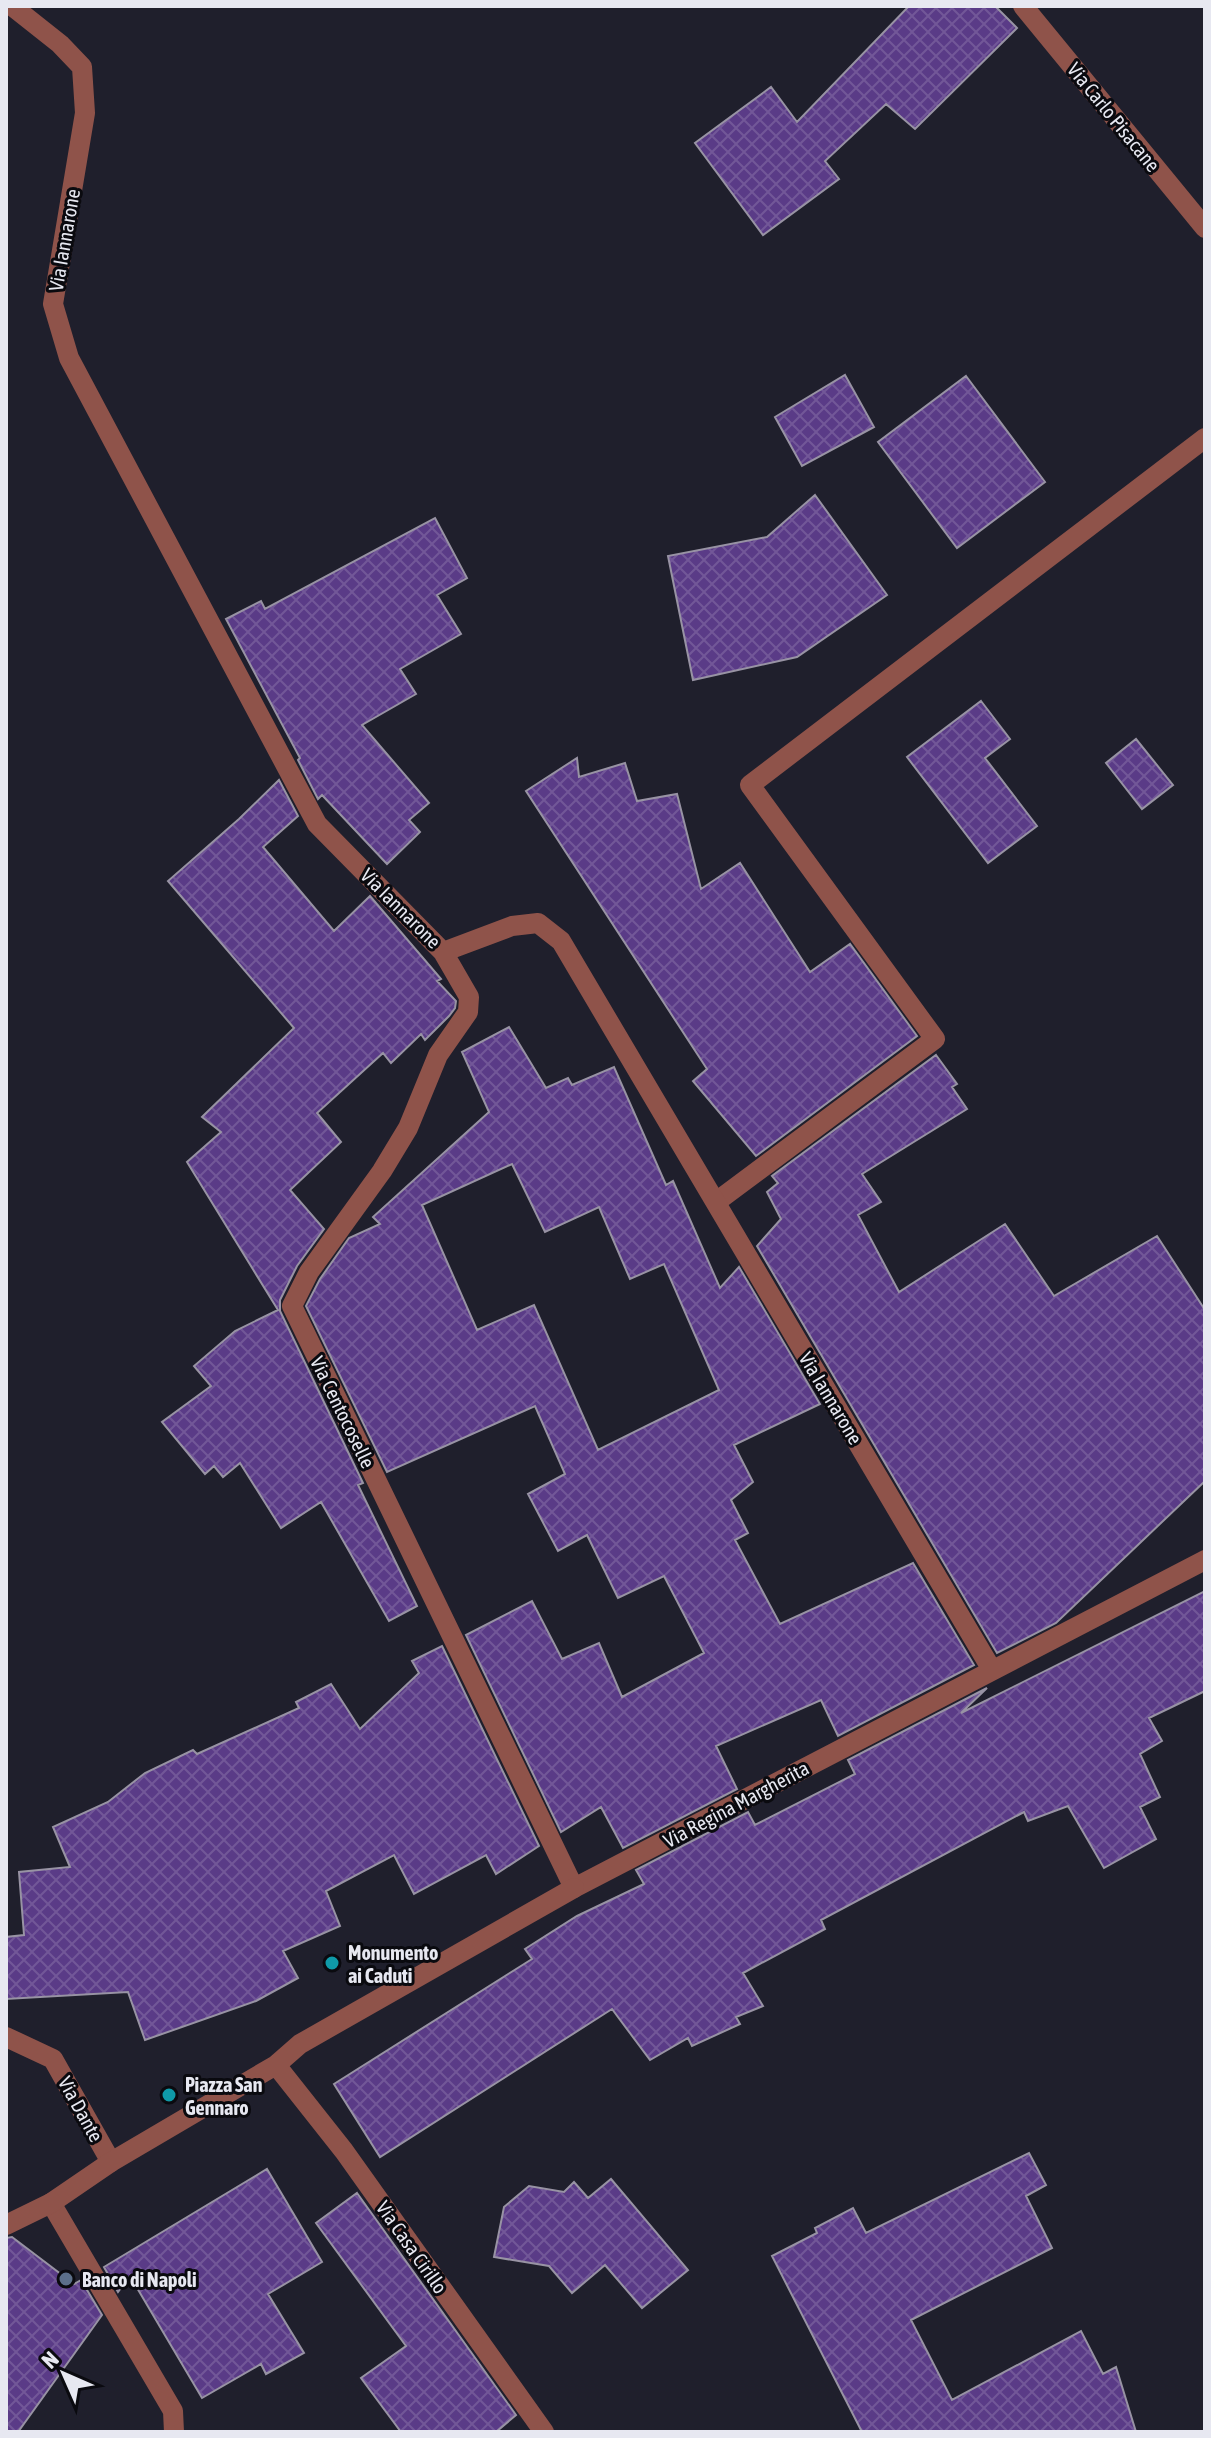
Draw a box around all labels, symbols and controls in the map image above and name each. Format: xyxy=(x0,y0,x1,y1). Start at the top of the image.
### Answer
street label: Via Carlo Pisacane xyxy=(1063,58,1165,176)
street label: Via Iannarone xyxy=(44,187,84,293)
street label: Via Iannarone xyxy=(356,863,446,953)
street label: Via Iannarone xyxy=(794,1348,868,1448)
street label: Via Centocoselle xyxy=(306,1352,380,1472)
street label: Via Regina Margherita xyxy=(659,1756,813,1852)
place label: Monumento ai Caduti xyxy=(348,1941,438,1987)
marker: Monumento ai Caduti xyxy=(323,1954,341,1972)
street label: Via Dante xyxy=(54,2072,108,2146)
place label: Piazza San Gennaro xyxy=(185,2073,262,2119)
marker: Piazza San Gennaro xyxy=(160,2086,178,2104)
street label: Via Casa Cirillo xyxy=(372,2196,452,2298)
place label: Banco di Napoli xyxy=(82,2268,197,2291)
marker: Banco di Napoli xyxy=(57,2270,75,2288)
north arrow xyxy=(24,2334,104,2414)
text: N xyxy=(36,2346,64,2374)

